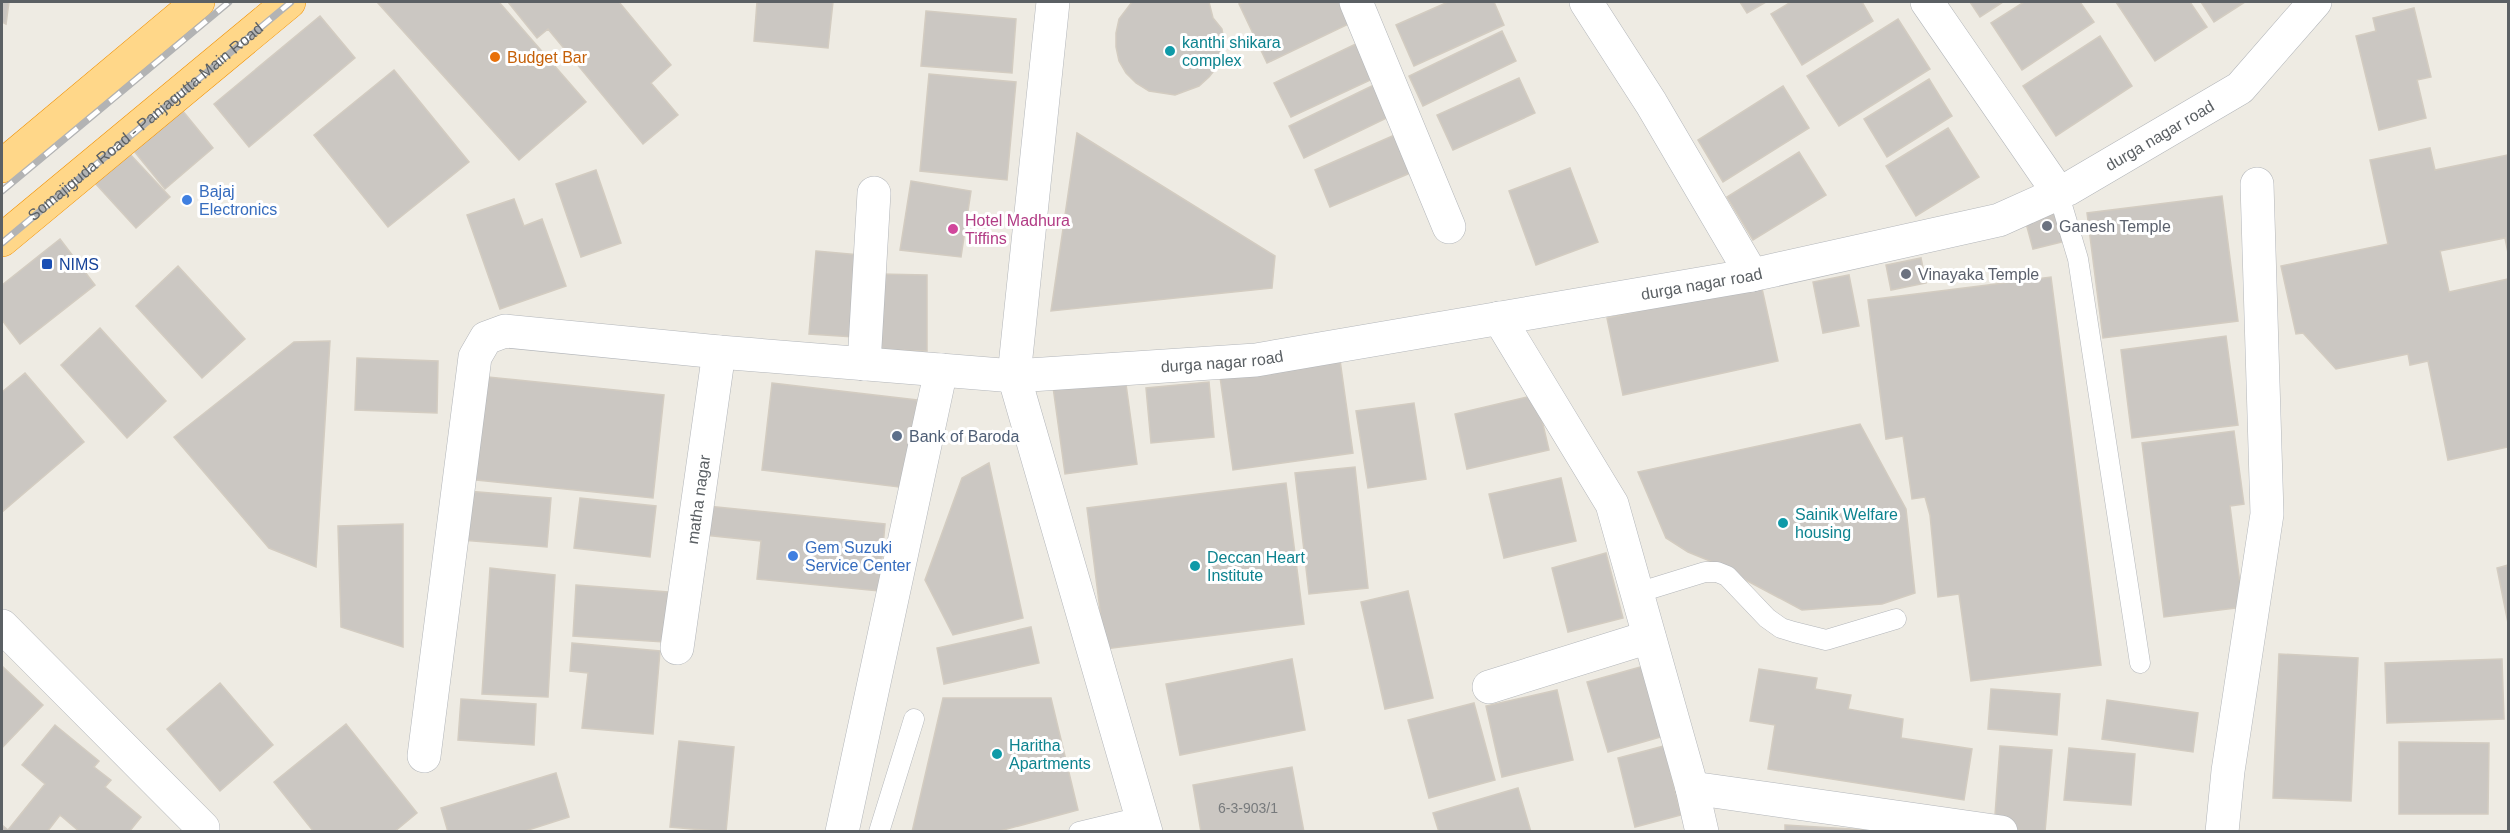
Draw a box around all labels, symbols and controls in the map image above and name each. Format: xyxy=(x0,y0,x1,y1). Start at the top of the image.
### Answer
street label: Somajiguda Road - Panjagutta Main Road xyxy=(24,19,266,224)
place label: kanthi shikara complex xyxy=(1182,34,1281,69)
marker: kanthi shikara complex xyxy=(1163,44,1177,58)
place label: Budget Bar xyxy=(507,49,588,66)
marker: Budget Bar xyxy=(488,50,502,64)
street label: durga nagar road xyxy=(2102,97,2217,174)
place label: Bajaj Electronics xyxy=(199,183,277,218)
marker: Bajaj Electronics xyxy=(180,193,194,207)
place label: Hotel Madhura Tiffins xyxy=(965,212,1070,247)
place label: Ganesh Temple xyxy=(2059,218,2171,235)
marker: Ganesh Temple xyxy=(2040,219,2054,233)
marker: Hotel Madhura Tiffins xyxy=(946,222,960,236)
place label: NIMS xyxy=(59,256,99,273)
marker: NIMS xyxy=(40,257,54,271)
street label: durga nagar road xyxy=(1640,264,1764,302)
place label: Vinayaka Temple xyxy=(1918,266,2039,283)
marker: Vinayaka Temple xyxy=(1899,267,1913,281)
street label: durga nagar road xyxy=(1160,347,1284,375)
place label: Bank of Baroda xyxy=(909,428,1019,445)
marker: Bank of Baroda xyxy=(890,429,904,443)
street label: matha nagar xyxy=(683,453,713,545)
place label: Sainik Welfare housing xyxy=(1795,506,1898,541)
marker: Sainik Welfare housing xyxy=(1776,516,1790,530)
place label: Gem Suzuki Service Center xyxy=(805,539,911,574)
marker: Gem Suzuki Service Center xyxy=(786,549,800,563)
place label: Deccan Heart Institute xyxy=(1207,549,1305,584)
marker: Deccan Heart Institute xyxy=(1188,559,1202,573)
place label: Haritha Apartments xyxy=(1009,737,1091,772)
marker: Haritha Apartments xyxy=(990,747,1004,761)
house number: 6-3-903/1 xyxy=(1218,800,1278,816)

